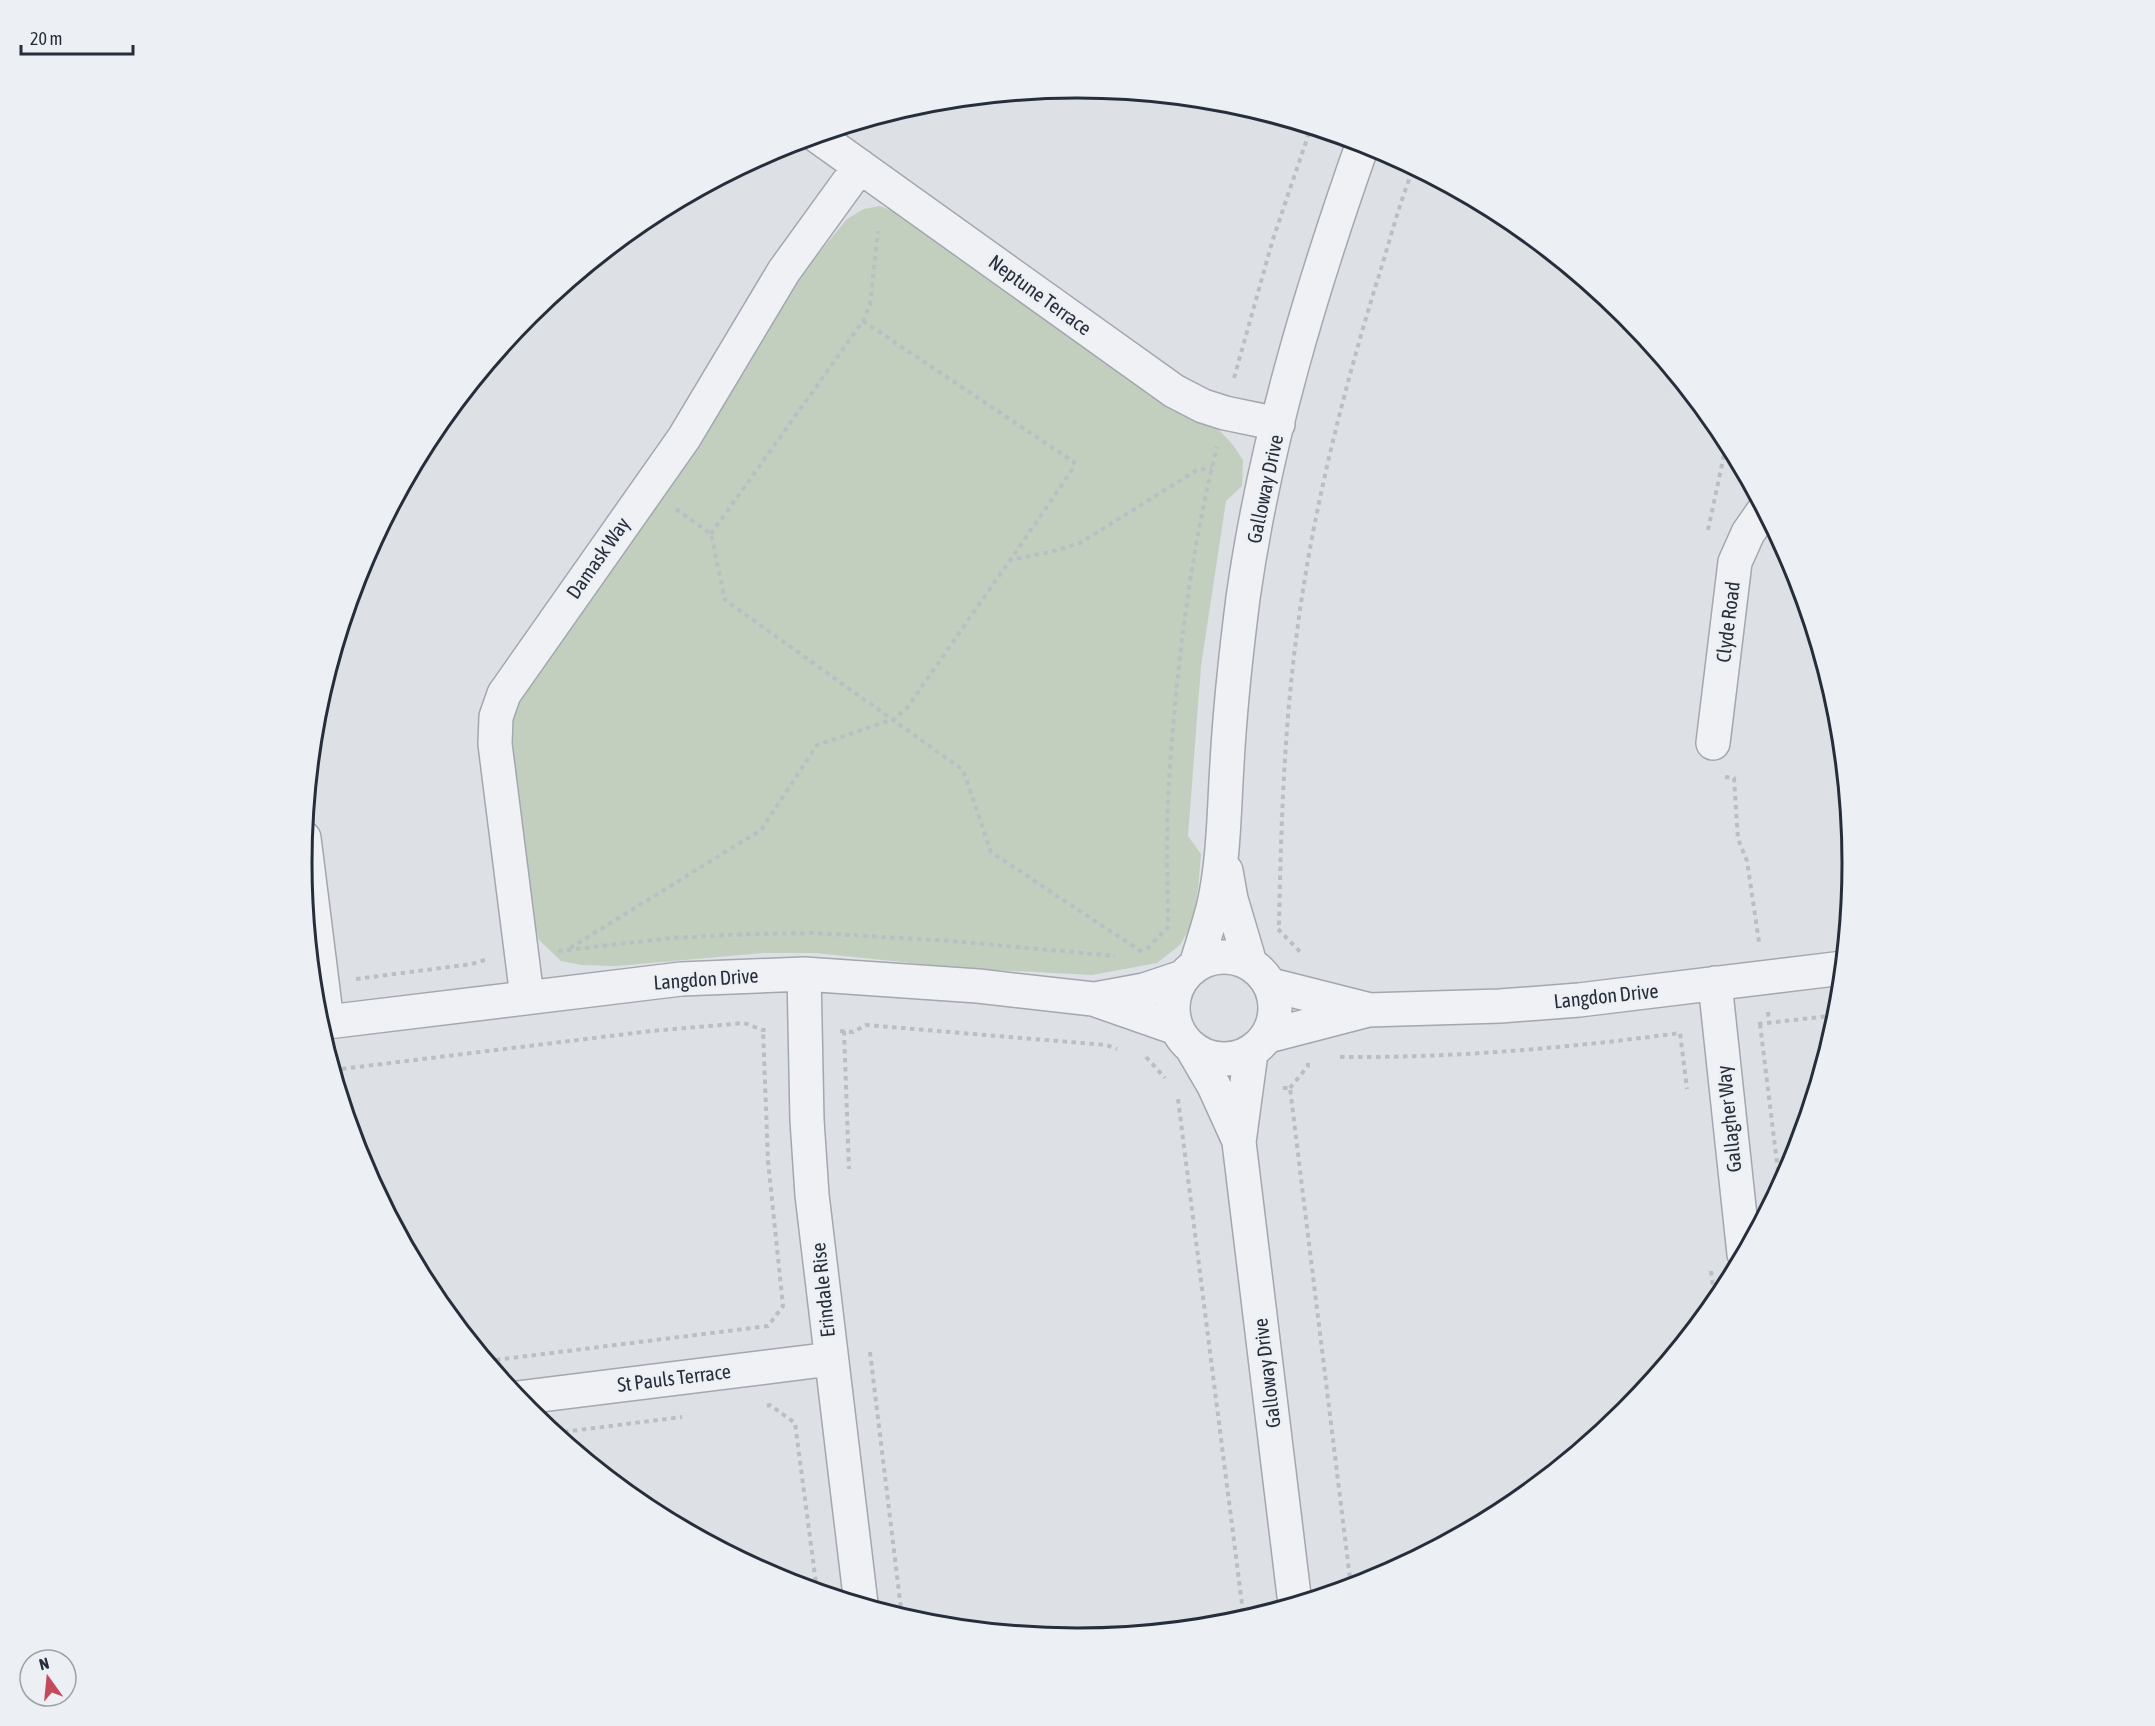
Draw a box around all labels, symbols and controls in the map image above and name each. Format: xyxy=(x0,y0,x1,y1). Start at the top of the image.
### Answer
scale bar xyxy=(21,18,134,56)
text: 20 m xyxy=(30,28,62,49)
street label: Neptune Terrace xyxy=(985,250,1096,340)
street label: Galloway Drive xyxy=(1242,433,1287,545)
street label: Damask Way xyxy=(561,513,634,603)
street label: Clyde Road xyxy=(1711,580,1744,664)
street label: Langdon Drive xyxy=(653,963,759,994)
street label: Langdon Drive xyxy=(1552,979,1659,1012)
street label: Gallagher Way xyxy=(1711,1065,1746,1174)
street label: Erindale Rise xyxy=(806,1242,839,1339)
street label: Galloway Drive xyxy=(1248,1317,1285,1429)
street label: St Pauls Terrace xyxy=(616,1359,732,1396)
north arrow xyxy=(18,1648,78,1708)
text: N xyxy=(37,1654,51,1673)

